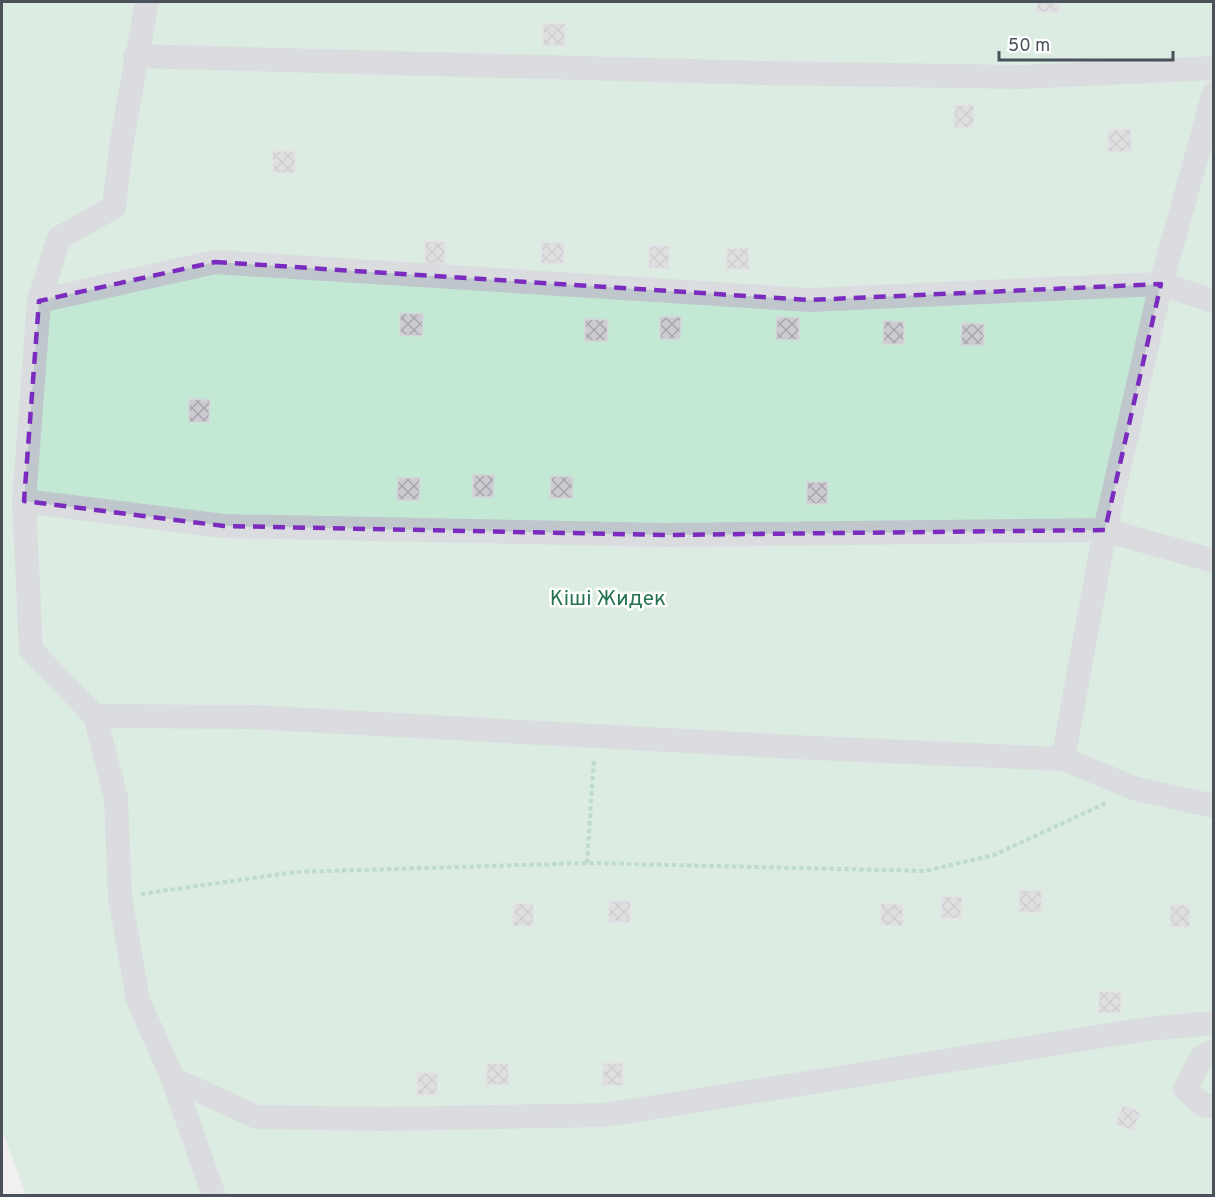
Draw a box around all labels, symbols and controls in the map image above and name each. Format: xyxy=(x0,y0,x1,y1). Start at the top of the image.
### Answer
scale bar xyxy=(999,24,1173,62)
text: 50 m xyxy=(1008,35,1050,58)
park label: Кіші Жидек xyxy=(550,586,666,613)

